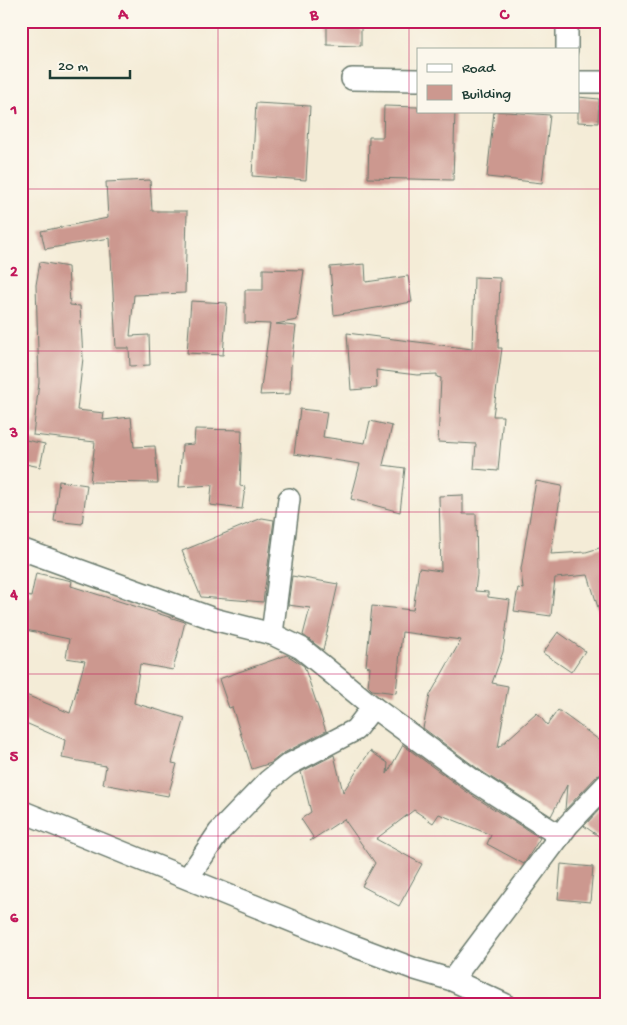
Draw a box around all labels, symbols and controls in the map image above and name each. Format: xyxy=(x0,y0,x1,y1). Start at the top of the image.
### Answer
text: A xyxy=(117,7,129,26)
text: B xyxy=(309,7,319,26)
text: C xyxy=(499,7,510,26)
scale bar xyxy=(50,48,130,80)
legend xyxy=(417,48,580,112)
text: 20 m xyxy=(58,58,88,76)
text: Road xyxy=(462,60,496,78)
text: Building xyxy=(461,86,511,104)
text: 1 xyxy=(10,102,17,121)
text: 2 xyxy=(10,264,18,283)
text: 3 xyxy=(9,425,18,444)
text: 4 xyxy=(9,587,18,606)
text: 5 xyxy=(10,749,19,768)
text: 6 xyxy=(10,910,19,929)

